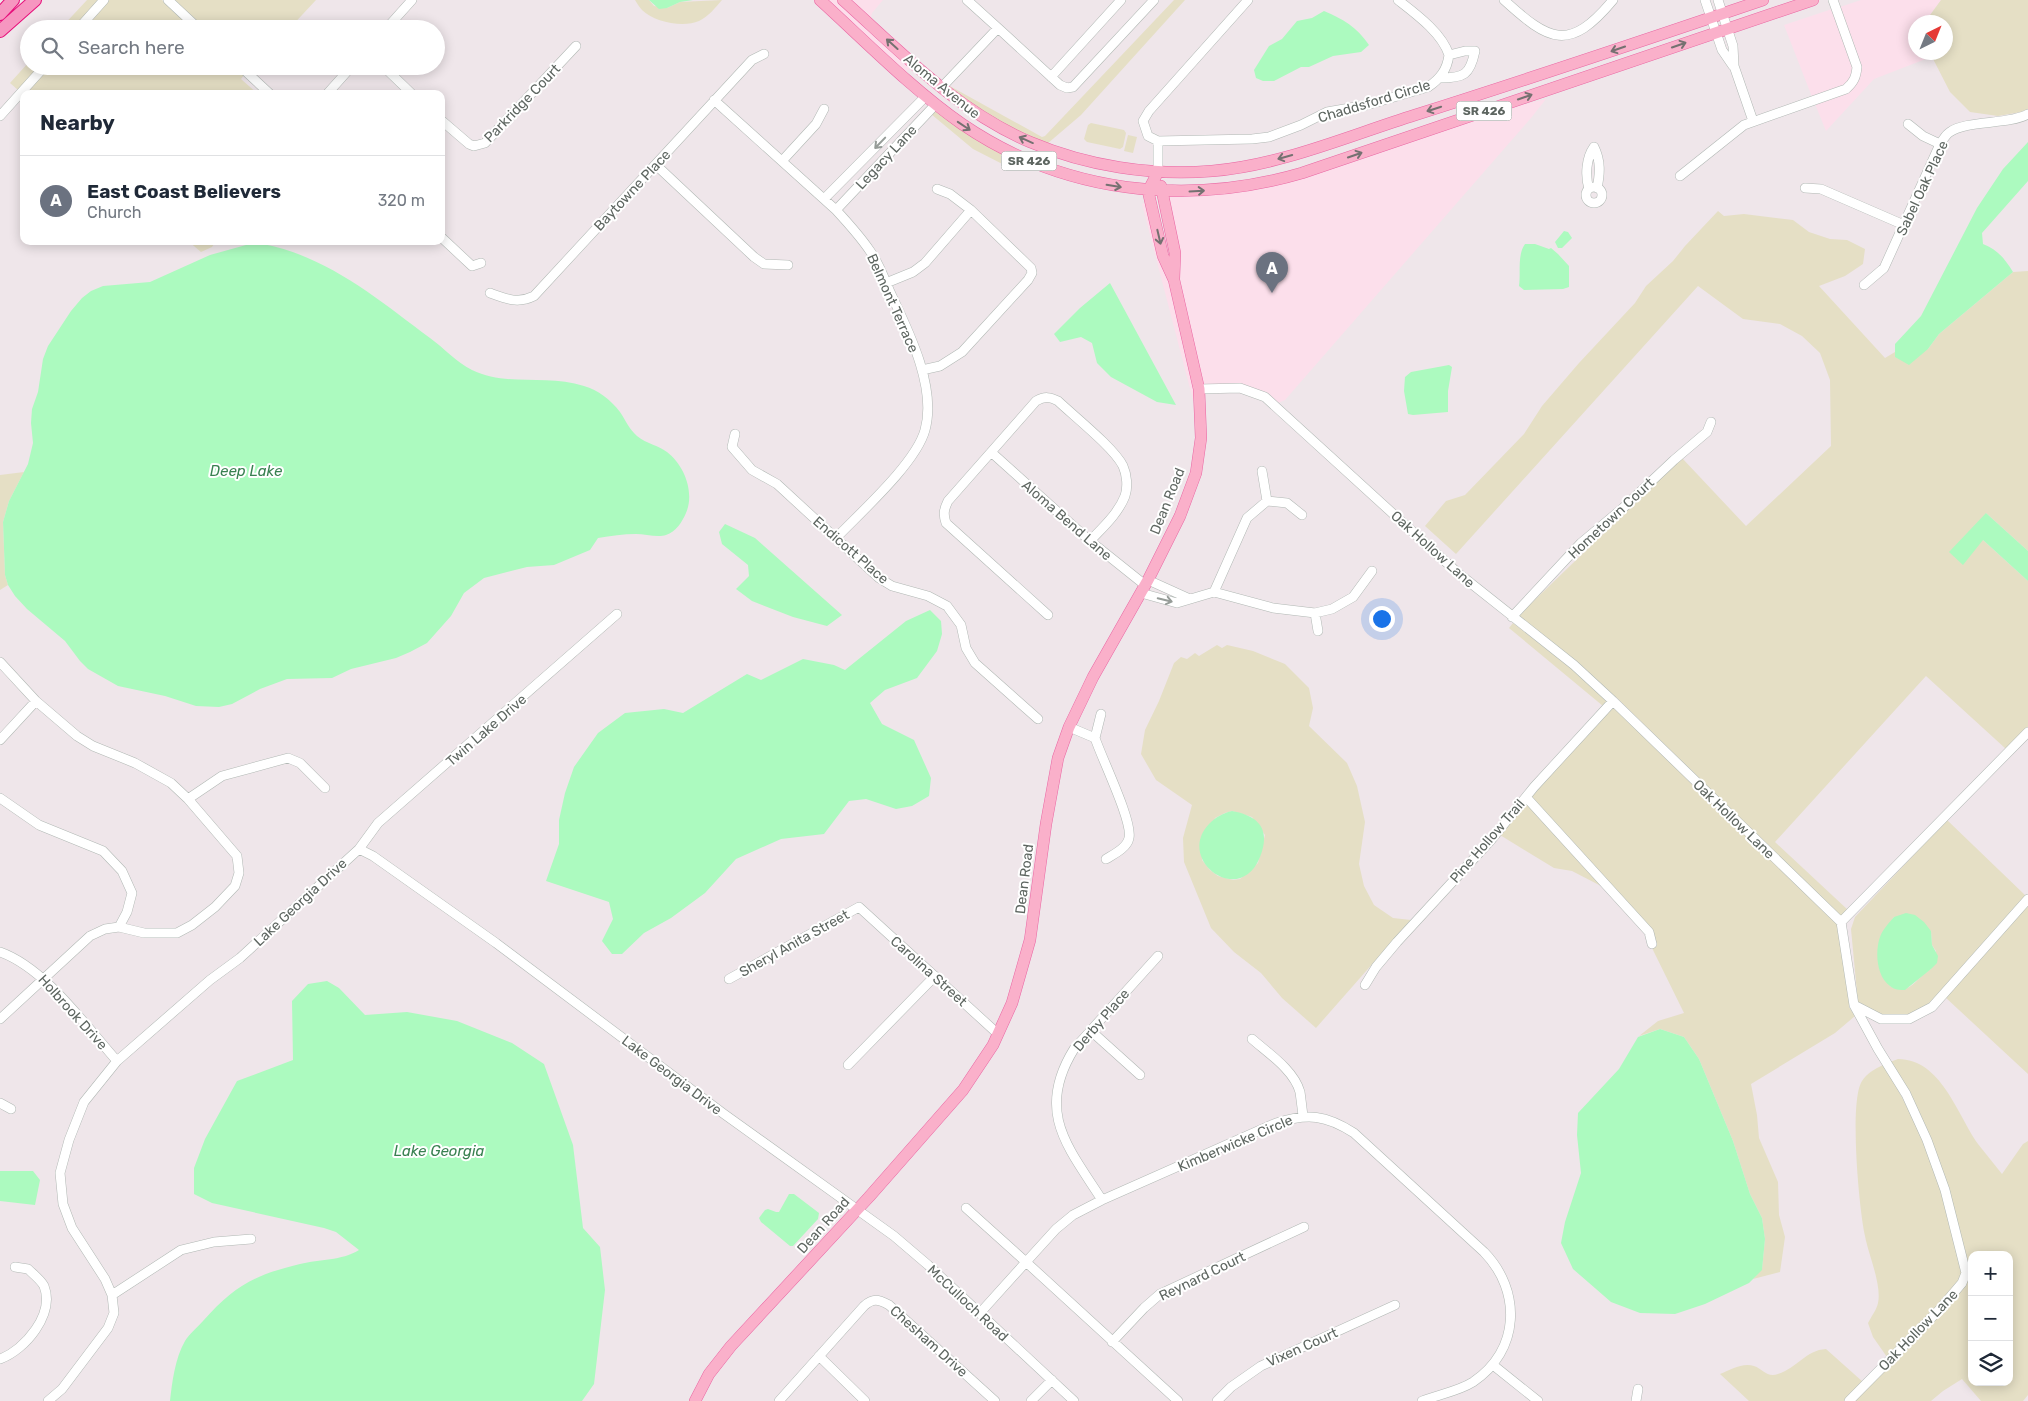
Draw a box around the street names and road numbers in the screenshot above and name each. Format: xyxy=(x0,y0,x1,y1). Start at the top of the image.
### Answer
street label: Aloma Avenue xyxy=(900,50,983,122)
street label: Parkridge Court xyxy=(481,60,564,146)
street label: Chaddsford Circle xyxy=(1316,76,1432,127)
road number: SR 426 xyxy=(1456,102,1512,120)
street label: Legacy Lane xyxy=(852,121,921,193)
street label: Sabel Oak Place xyxy=(1893,138,1952,238)
street label: Baytowne Place xyxy=(590,146,674,234)
road number: SR 426 xyxy=(1002,152,1056,170)
street label: Belmont Terrace xyxy=(863,251,922,355)
street label: Dean Road xyxy=(1146,465,1189,537)
street label: Hometown Court xyxy=(1565,474,1658,563)
street label: Aloma Bend Lane xyxy=(1018,477,1115,564)
street label: Oak Hollow Lane xyxy=(1387,507,1478,591)
street label: Endicott Place xyxy=(809,513,892,588)
street label: Twin Lake Drive xyxy=(443,691,530,770)
street label: Oak Hollow Lane xyxy=(1689,776,1778,863)
street label: Pine Hollow Trail xyxy=(1446,796,1528,887)
street label: Dean Road xyxy=(1012,843,1037,915)
street label: Lake Georgia Drive xyxy=(250,855,350,950)
street label: Sheryl Anita Street xyxy=(736,906,853,981)
street label: Carolina Street xyxy=(887,933,971,1011)
street label: Holbrook Drive xyxy=(34,971,111,1054)
street label: Derby Place xyxy=(1070,985,1133,1055)
street label: Lake Georgia Drive xyxy=(618,1032,725,1119)
street label: Kimberwicke Circle xyxy=(1175,1112,1295,1175)
street label: Dean Road xyxy=(794,1194,853,1257)
street label: Reynard Court xyxy=(1156,1248,1249,1305)
street label: McCulloch Road xyxy=(924,1262,1012,1345)
street label: Oak Hollow Lane xyxy=(1875,1286,1962,1375)
street label: Chesham Drive xyxy=(886,1302,971,1381)
street label: Vixen Court xyxy=(1264,1324,1341,1371)

